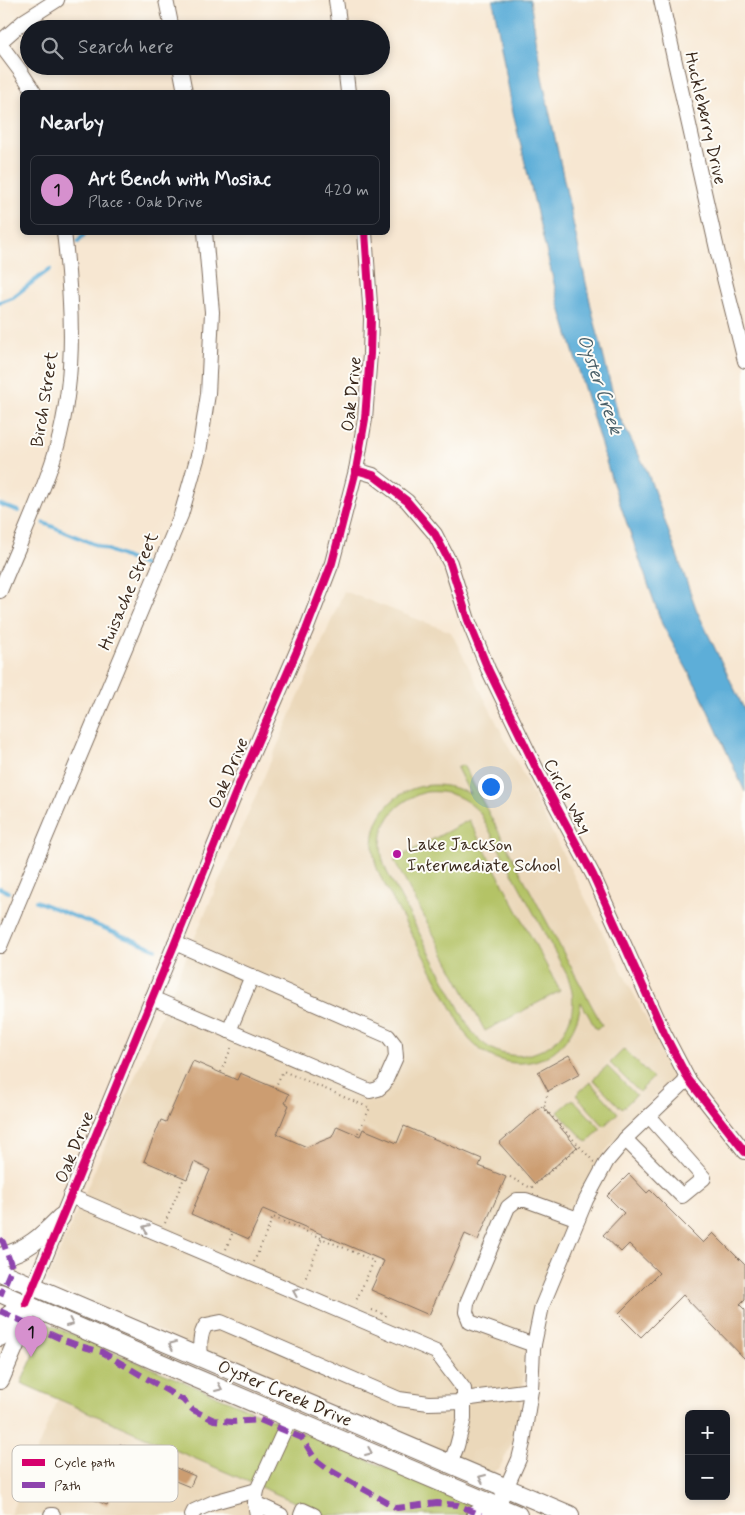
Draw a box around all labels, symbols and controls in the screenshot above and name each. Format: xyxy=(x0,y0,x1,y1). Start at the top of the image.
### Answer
search box xyxy=(20,20,390,75)
icon: search xyxy=(38,34,66,62)
text: Search here xyxy=(78,35,174,60)
street label: Huckleberry Drive xyxy=(678,50,732,187)
text: Nearby xyxy=(40,109,104,137)
text: Art Bench with Mosiac xyxy=(88,167,271,192)
text: 1 xyxy=(53,180,61,201)
text: 420 m xyxy=(325,180,369,201)
text: Place · Oak Drive xyxy=(88,192,203,213)
water label: Oyster Creek xyxy=(571,331,629,439)
street label: Birch Street xyxy=(26,349,64,449)
street label: Oak Drive xyxy=(336,355,368,433)
street label: Huisache Street xyxy=(93,528,165,654)
street label: Oak Drive xyxy=(203,734,255,813)
street label: Circle Way xyxy=(537,755,597,838)
your location xyxy=(478,774,504,800)
place label: Lake Jackson Intermediate School xyxy=(407,833,561,878)
marker: Lake Jackson Intermediate School xyxy=(391,848,403,860)
street label: Oak Drive xyxy=(50,1108,100,1187)
one-way arrow xyxy=(143,1224,151,1234)
one-way arrow xyxy=(292,1288,301,1299)
pin: 1 xyxy=(15,1316,47,1357)
one-way arrow xyxy=(65,1317,74,1328)
one-way arrow xyxy=(168,1341,177,1351)
street label: Oyster Creek Drive xyxy=(214,1355,355,1433)
one-way arrow xyxy=(214,1382,223,1392)
map controls xyxy=(685,1410,730,1500)
button: + xyxy=(685,1410,730,1455)
legend xyxy=(12,1445,178,1502)
one-way arrow xyxy=(364,1445,373,1456)
text: Cycle path xyxy=(54,1454,115,1472)
button: − xyxy=(685,1455,730,1500)
one-way arrow xyxy=(478,1473,487,1484)
text: Path xyxy=(54,1477,81,1495)

